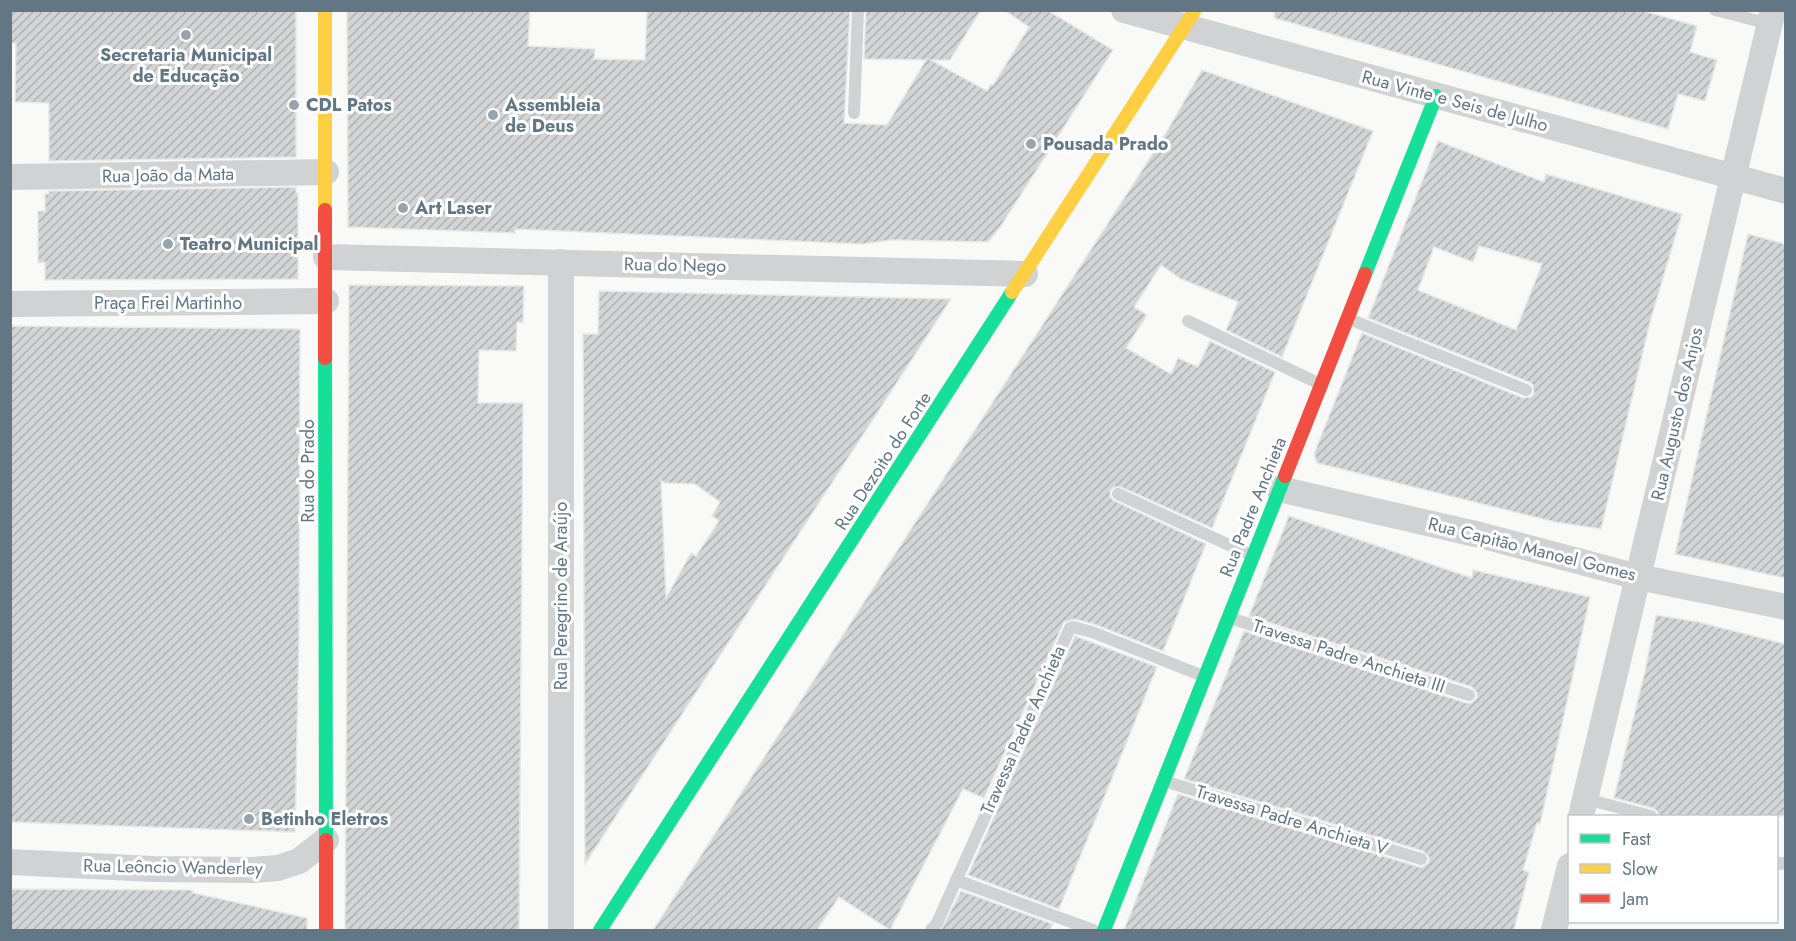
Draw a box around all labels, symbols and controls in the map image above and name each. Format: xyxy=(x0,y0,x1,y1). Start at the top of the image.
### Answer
marker: Secretaria Municipal de Educação xyxy=(179,28,193,42)
place label: Secretaria Municipal de Educação xyxy=(100,42,272,89)
street label: Rua Vinte e Seis de Julho xyxy=(1359,64,1551,138)
place label: CDL Patos xyxy=(306,92,392,118)
place label: Assembleia de Deus xyxy=(504,92,601,139)
marker: CDL Patos xyxy=(287,98,301,112)
marker: Assembleia de Deus xyxy=(486,108,500,122)
place label: Pousada Prado xyxy=(1043,131,1169,157)
marker: Pousada Prado xyxy=(1024,137,1038,151)
street label: Rua João da Mata xyxy=(102,161,234,189)
place label: Art Laser xyxy=(414,195,492,221)
marker: Art Laser xyxy=(396,201,410,215)
place label: Teatro Municipal xyxy=(180,231,318,257)
marker: Teatro Municipal xyxy=(161,237,175,251)
street label: Rua do Nego xyxy=(624,251,727,279)
street label: Praça Frei Martinho xyxy=(94,290,242,316)
street label: Rua Augusto dos Anjos xyxy=(1644,325,1710,503)
street label: Rua Dezoito do Forte xyxy=(828,387,938,535)
street label: Rua do Prado xyxy=(295,419,321,523)
street label: Rua Padre Anchieta xyxy=(1213,433,1293,581)
street label: Rua Peregrino de Araújo xyxy=(548,502,574,690)
street label: Rua Capitão Manoel Gomes xyxy=(1425,511,1639,587)
street label: Travessa Padre Anchieta III xyxy=(1249,613,1449,699)
street label: Travessa Padre Anchieta xyxy=(974,641,1072,819)
street label: Travessa Padre Anchieta V xyxy=(1193,778,1391,862)
place label: Betinho Eletros xyxy=(261,806,388,832)
marker: Betinho Eletros xyxy=(242,812,256,826)
legend xyxy=(1568,815,1778,923)
text: Fast xyxy=(1622,826,1651,852)
street label: Rua Leôncio Wanderley xyxy=(83,852,263,882)
text: Slow xyxy=(1622,856,1659,882)
text: Jam xyxy=(1620,886,1649,912)

